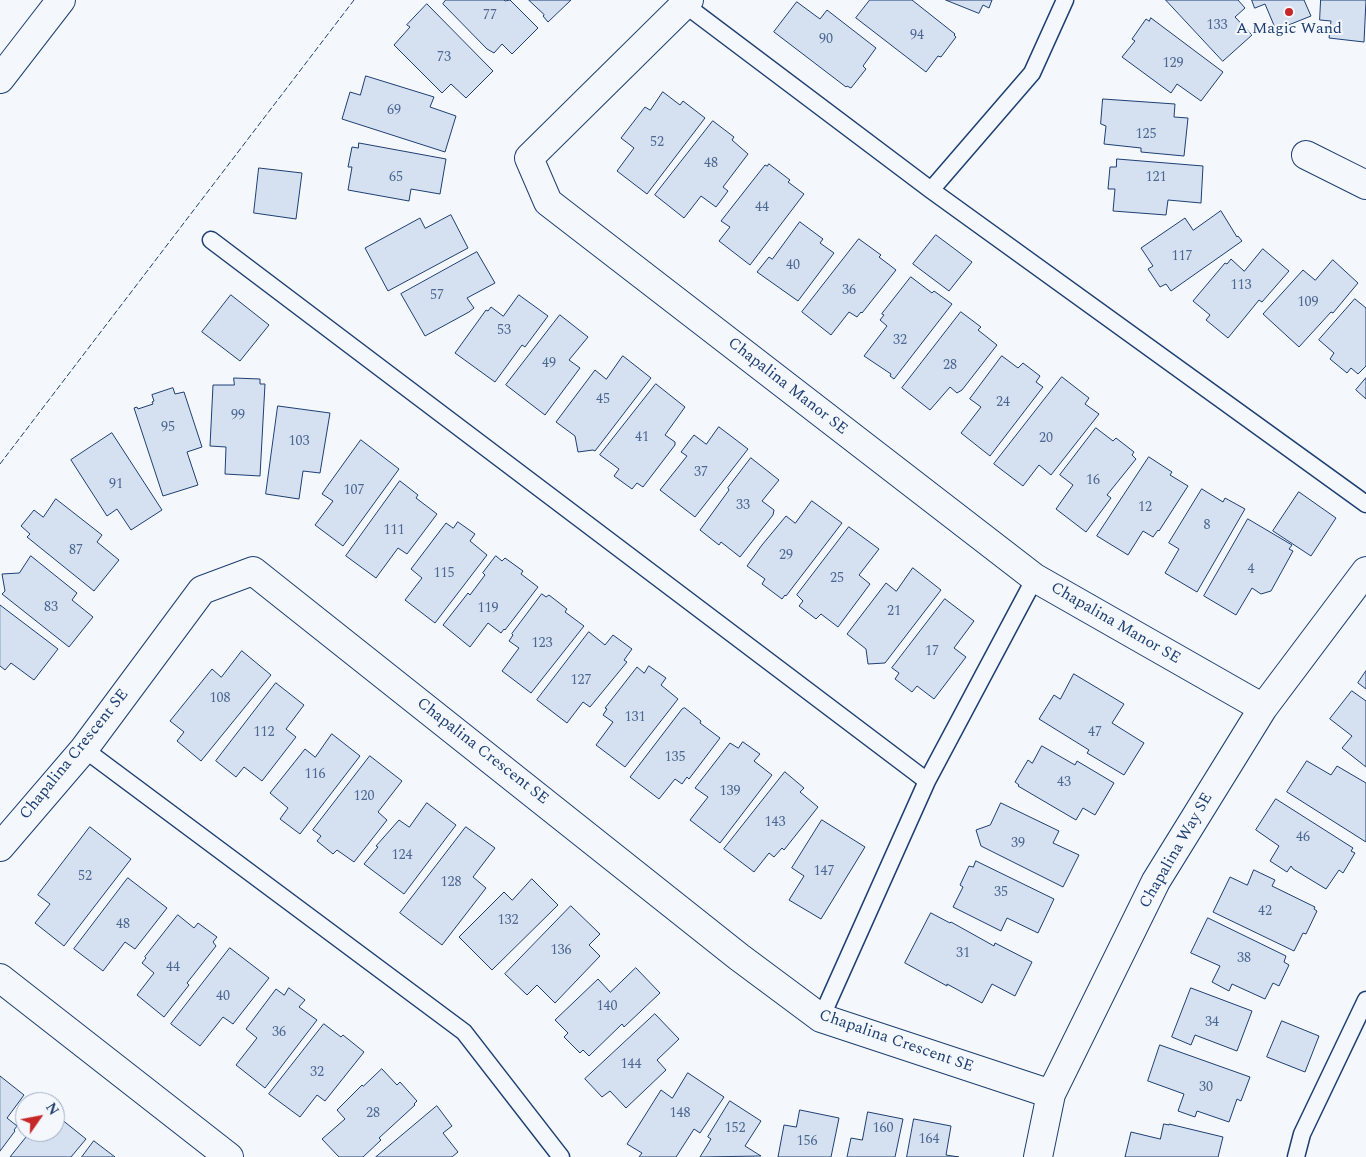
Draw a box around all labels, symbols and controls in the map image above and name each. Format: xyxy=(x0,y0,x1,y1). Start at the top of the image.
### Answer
marker: A Magic Wand xyxy=(1283,6,1295,18)
house number: 77 xyxy=(483,8,497,24)
house number: 133 xyxy=(1207,18,1227,34)
place label: A Magic Wand xyxy=(1236,20,1342,40)
house number: 94 xyxy=(910,28,924,44)
house number: 90 xyxy=(819,32,833,48)
house number: 73 xyxy=(437,50,451,66)
house number: 129 xyxy=(1163,56,1183,72)
house number: 69 xyxy=(387,103,401,119)
house number: 125 xyxy=(1136,127,1156,143)
house number: 52 xyxy=(650,135,664,151)
house number: 48 xyxy=(704,156,718,172)
house number: 65 xyxy=(389,170,403,186)
house number: 121 xyxy=(1146,170,1166,186)
house number: 44 xyxy=(755,200,769,216)
house number: 117 xyxy=(1172,249,1192,265)
house number: 40 xyxy=(786,258,800,274)
house number: 113 xyxy=(1231,278,1251,294)
house number: 36 xyxy=(842,283,856,299)
house number: 57 xyxy=(430,288,444,304)
house number: 109 xyxy=(1298,295,1318,311)
house number: 53 xyxy=(497,323,511,339)
house number: 32 xyxy=(893,333,907,349)
street label: Chapalina Manor SE xyxy=(723,334,851,440)
house number: 49 xyxy=(542,356,556,372)
house number: 28 xyxy=(943,358,957,374)
house number: 45 xyxy=(596,392,610,408)
house number: 24 xyxy=(996,395,1010,411)
house number: 99 xyxy=(231,408,245,424)
house number: 95 xyxy=(161,420,175,436)
house number: 41 xyxy=(635,430,649,446)
house number: 20 xyxy=(1039,431,1053,447)
house number: 103 xyxy=(289,434,309,450)
house number: 37 xyxy=(694,465,708,481)
house number: 16 xyxy=(1086,473,1100,489)
house number: 91 xyxy=(109,477,123,493)
house number: 107 xyxy=(344,483,364,499)
house number: 33 xyxy=(736,498,750,514)
house number: 12 xyxy=(1138,500,1152,516)
house number: 8 xyxy=(1204,518,1210,534)
house number: 111 xyxy=(384,523,404,539)
house number: 87 xyxy=(69,543,83,559)
house number: 29 xyxy=(779,548,793,564)
house number: 4 xyxy=(1248,562,1254,578)
house number: 115 xyxy=(434,566,454,582)
house number: 25 xyxy=(830,571,844,587)
street label: Chapalina Manor SE xyxy=(1047,579,1183,669)
house number: 83 xyxy=(44,600,58,616)
house number: 119 xyxy=(478,601,498,617)
house number: 21 xyxy=(887,604,901,620)
house number: 123 xyxy=(532,636,552,652)
house number: 17 xyxy=(925,644,939,660)
house number: 127 xyxy=(571,673,591,689)
street label: Chapalina Crescent SE xyxy=(16,686,134,824)
house number: 108 xyxy=(210,691,230,707)
street label: Chapalina Crescent SE xyxy=(412,694,552,810)
house number: 131 xyxy=(625,710,645,726)
house number: 112 xyxy=(254,725,274,741)
house number: 47 xyxy=(1088,725,1102,741)
house number: 135 xyxy=(665,750,685,766)
house number: 116 xyxy=(305,767,325,783)
house number: 43 xyxy=(1057,775,1071,791)
house number: 139 xyxy=(720,784,740,800)
house number: 120 xyxy=(354,789,374,805)
street label: Chapalina Way SE xyxy=(1136,790,1218,912)
house number: 143 xyxy=(765,815,785,831)
house number: 46 xyxy=(1296,830,1310,846)
house number: 39 xyxy=(1011,836,1025,852)
house number: 124 xyxy=(392,848,412,864)
house number: 147 xyxy=(814,864,834,880)
house number: 52 xyxy=(78,869,92,885)
house number: 128 xyxy=(441,875,461,891)
house number: 35 xyxy=(994,885,1008,901)
house number: 42 xyxy=(1258,904,1272,920)
house number: 132 xyxy=(498,913,518,929)
house number: 48 xyxy=(116,917,130,933)
house number: 136 xyxy=(551,943,571,959)
house number: 31 xyxy=(956,946,970,962)
house number: 38 xyxy=(1237,951,1251,967)
house number: 44 xyxy=(166,960,180,976)
house number: 40 xyxy=(216,989,230,1005)
house number: 140 xyxy=(597,999,617,1015)
street label: Chapalina Crescent SE xyxy=(816,1007,976,1077)
house number: 34 xyxy=(1205,1015,1219,1031)
house number: 36 xyxy=(272,1025,286,1041)
house number: 144 xyxy=(621,1057,641,1073)
house number: 32 xyxy=(310,1065,324,1081)
house number: 30 xyxy=(1199,1080,1213,1096)
north arrow xyxy=(15,1092,65,1142)
text: N xyxy=(40,1099,64,1120)
house number: 28 xyxy=(366,1106,380,1122)
house number: 148 xyxy=(670,1106,690,1122)
house number: 152 xyxy=(725,1121,745,1137)
house number: 160 xyxy=(873,1121,893,1137)
house number: 164 xyxy=(919,1132,939,1148)
house number: 156 xyxy=(797,1134,817,1150)

